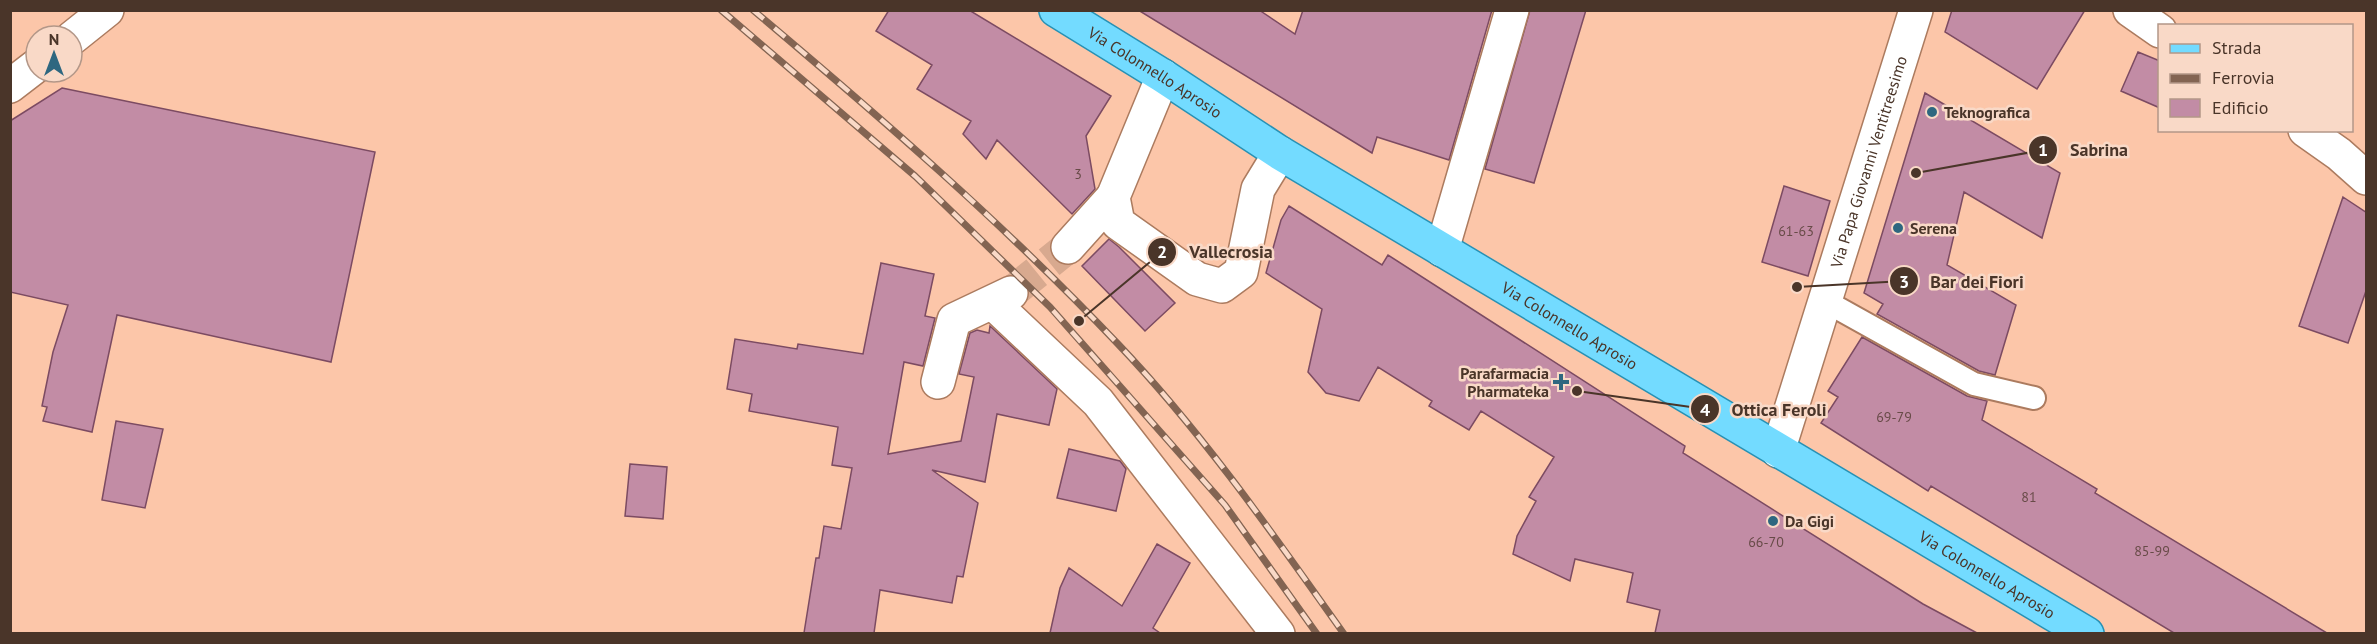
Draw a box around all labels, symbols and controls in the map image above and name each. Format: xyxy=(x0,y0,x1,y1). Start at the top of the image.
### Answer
street label: Via Colonnello Aprosio xyxy=(1083,22,1226,122)
north arrow xyxy=(24,24,84,84)
legend xyxy=(2158,24,2353,132)
text: N xyxy=(49,29,59,49)
text: Strada xyxy=(2212,36,2261,59)
street label: Via Papa Giovanni Ventitreesimo xyxy=(1826,53,1911,271)
text: Ferrovia xyxy=(2212,66,2275,89)
text: Edificio xyxy=(2212,96,2268,119)
place label: Teknografica xyxy=(1944,102,2030,122)
marker: Teknografica xyxy=(1925,105,1939,119)
callout: Sabrina xyxy=(2028,132,2140,168)
text: 1 xyxy=(2038,138,2048,161)
text: Sabrina xyxy=(2070,138,2128,161)
house number: 3 xyxy=(1074,165,1082,183)
place label: Serena xyxy=(1910,218,1957,238)
marker: Serena xyxy=(1891,221,1905,235)
house number: 61-63 xyxy=(1778,222,1814,240)
callout: Vallecrosia xyxy=(1147,234,1285,270)
text: 2 xyxy=(1157,240,1167,263)
text: Vallecrosia xyxy=(1188,240,1273,263)
callout: Bar dei Fiori xyxy=(1889,263,2036,299)
text: 3 xyxy=(1899,270,1909,293)
text: Bar dei Fiori xyxy=(1930,270,2024,293)
street label: Via Colonnello Aprosio xyxy=(1497,277,1641,374)
place label: Parafarmacia Pharmateka xyxy=(1460,363,1549,401)
marker: Parafarmacia Pharmateka xyxy=(1554,375,1568,389)
callout: Ottica Feroli xyxy=(1690,391,1839,427)
text: 4 xyxy=(1700,398,1710,421)
text: Ottica Feroli xyxy=(1731,398,1827,421)
house number: 69-79 xyxy=(1876,408,1912,426)
house number: 81 xyxy=(2021,488,2037,506)
place label: Da Gigi xyxy=(1785,511,1834,531)
marker: Da Gigi xyxy=(1766,514,1780,528)
street label: Via Colonnello Aprosio xyxy=(1915,526,2059,623)
house number: 66-70 xyxy=(1748,533,1784,551)
house number: 85-99 xyxy=(2134,542,2170,560)

